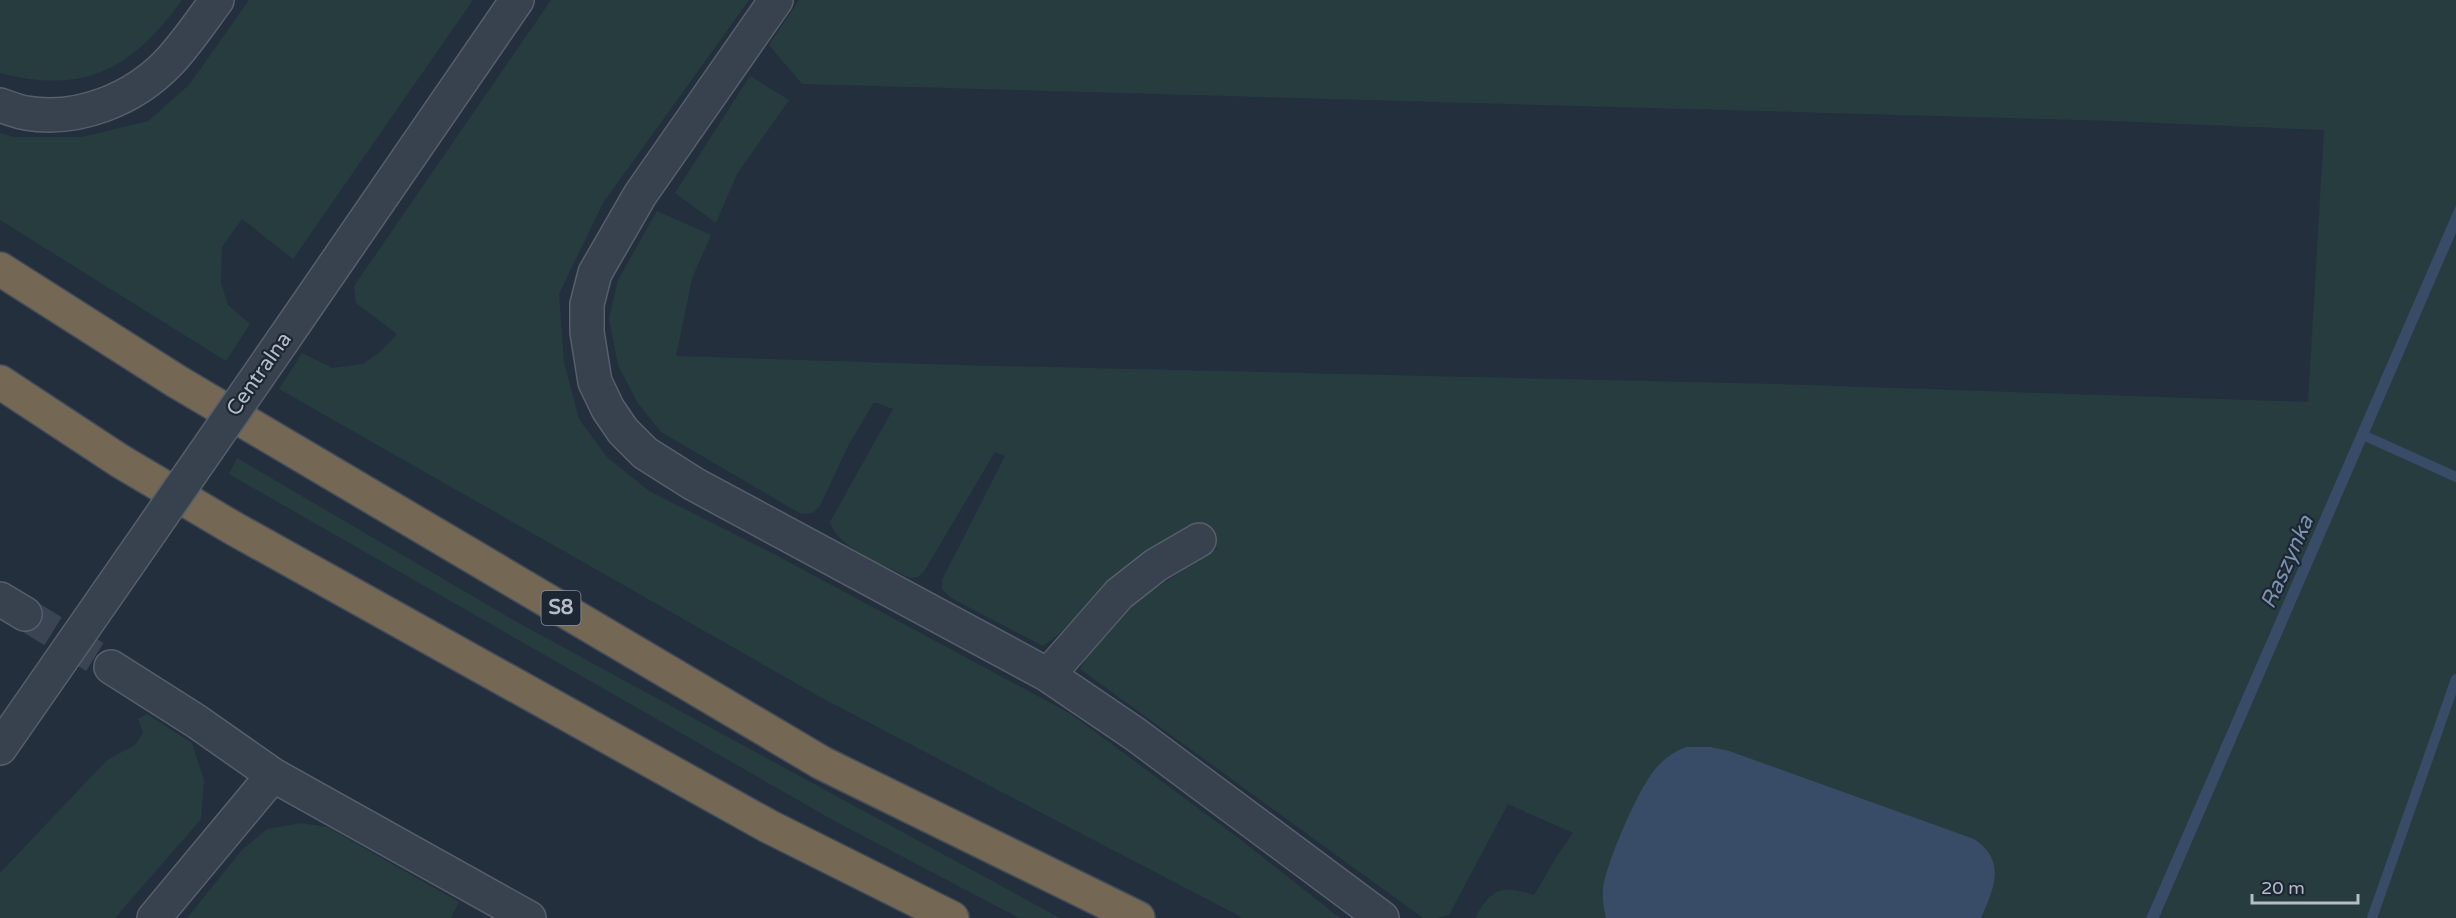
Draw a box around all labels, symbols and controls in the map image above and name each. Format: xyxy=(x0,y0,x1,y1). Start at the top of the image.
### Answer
street label: Centralna xyxy=(221,327,297,421)
water label: Raszynka xyxy=(2255,511,2319,612)
road number: S8 xyxy=(542,591,580,625)
scale bar xyxy=(2252,867,2358,905)
text: 20 m xyxy=(2261,877,2305,899)

